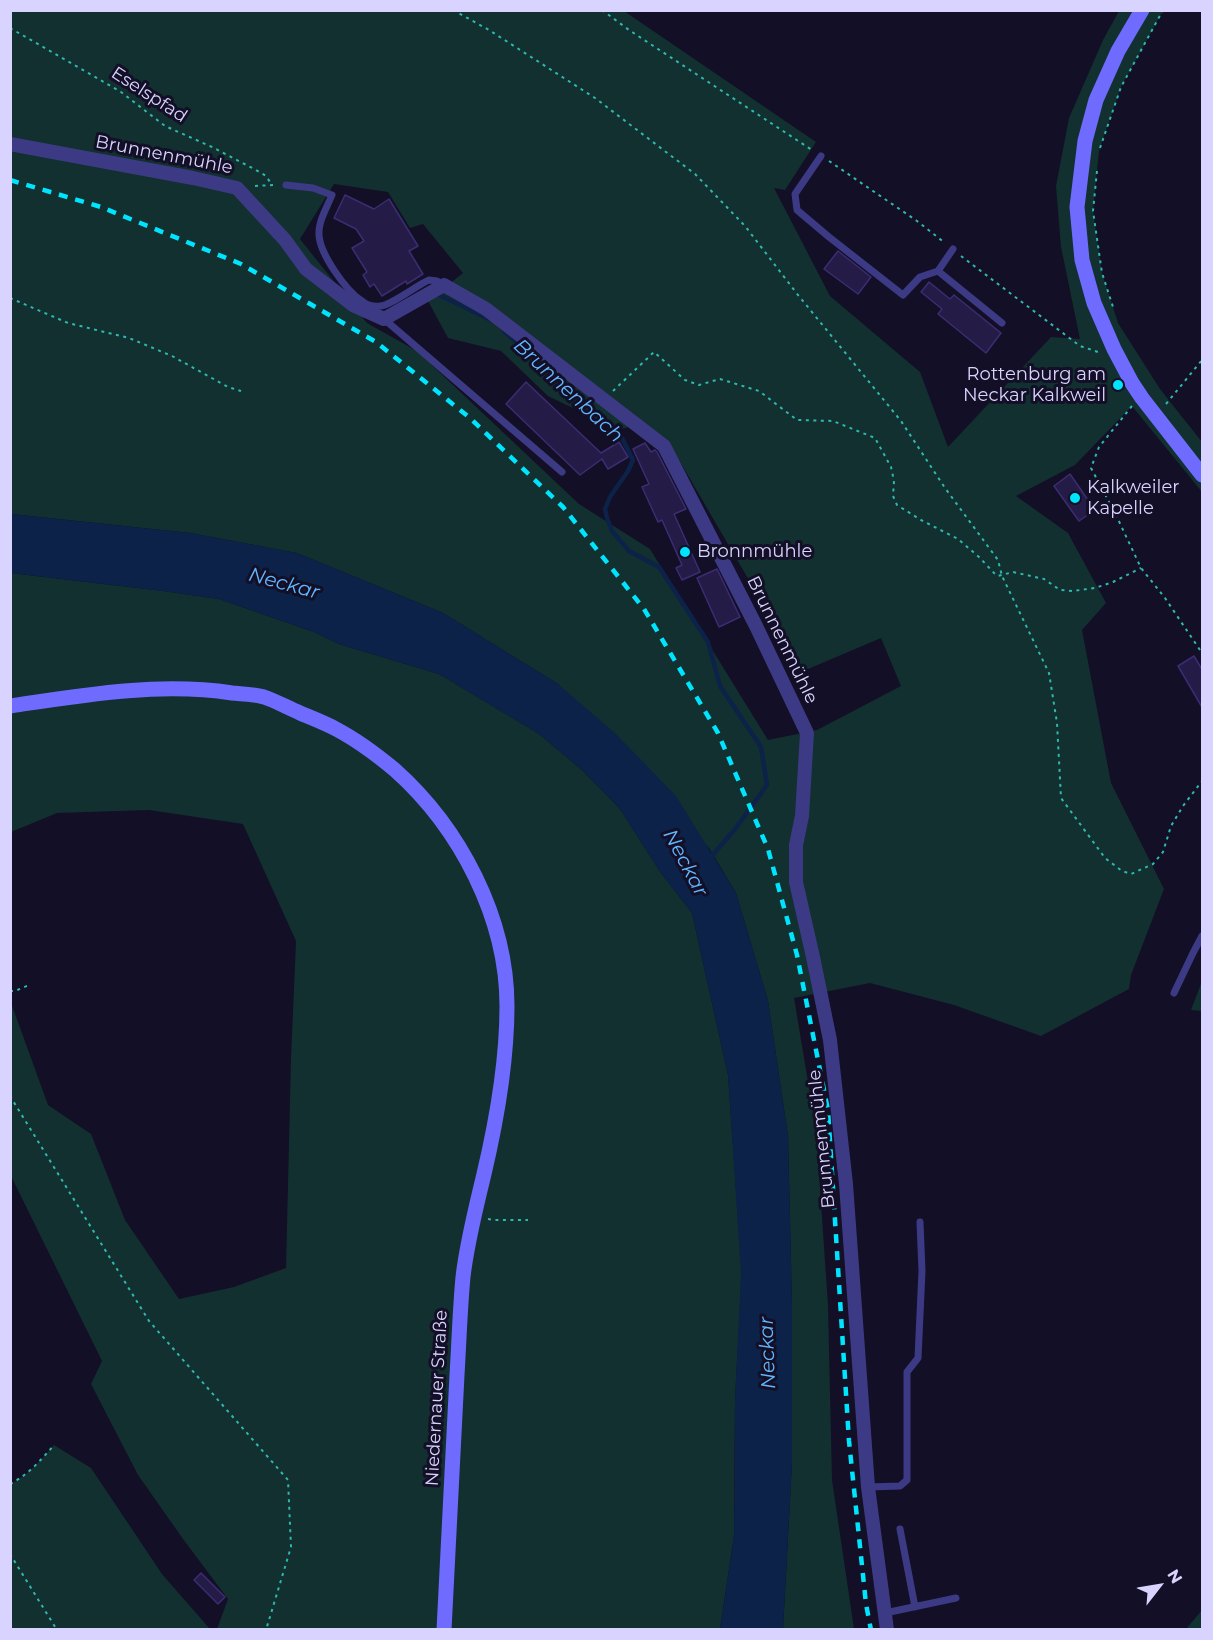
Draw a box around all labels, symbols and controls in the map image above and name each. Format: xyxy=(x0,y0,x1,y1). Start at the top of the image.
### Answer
street label: Eselspfad xyxy=(107,62,191,128)
street label: Brunnenmühle xyxy=(94,131,234,179)
water label: Brunnenbach xyxy=(508,334,628,448)
place label: Rottenburg am Neckar Kalkweil xyxy=(963,364,1106,406)
marker: Rottenburg am Neckar Kalkweil xyxy=(1111,378,1125,392)
place label: Kalkweiler Kapelle xyxy=(1087,477,1179,520)
marker: Kalkweiler Kapelle xyxy=(1068,491,1082,505)
place label: Bronnmühle xyxy=(697,541,812,563)
marker: Bronnmühle xyxy=(678,545,692,559)
water label: Neckar xyxy=(246,563,322,605)
street label: Brunnenmühle xyxy=(742,573,822,707)
water label: Neckar xyxy=(657,825,713,901)
street label: Brunnenmühle xyxy=(804,1069,840,1209)
street label: Niedernauer Straße xyxy=(422,1309,452,1487)
water label: Neckar xyxy=(755,1316,781,1390)
north arrow xyxy=(1129,1556,1189,1616)
text: N xyxy=(1163,1566,1186,1587)

